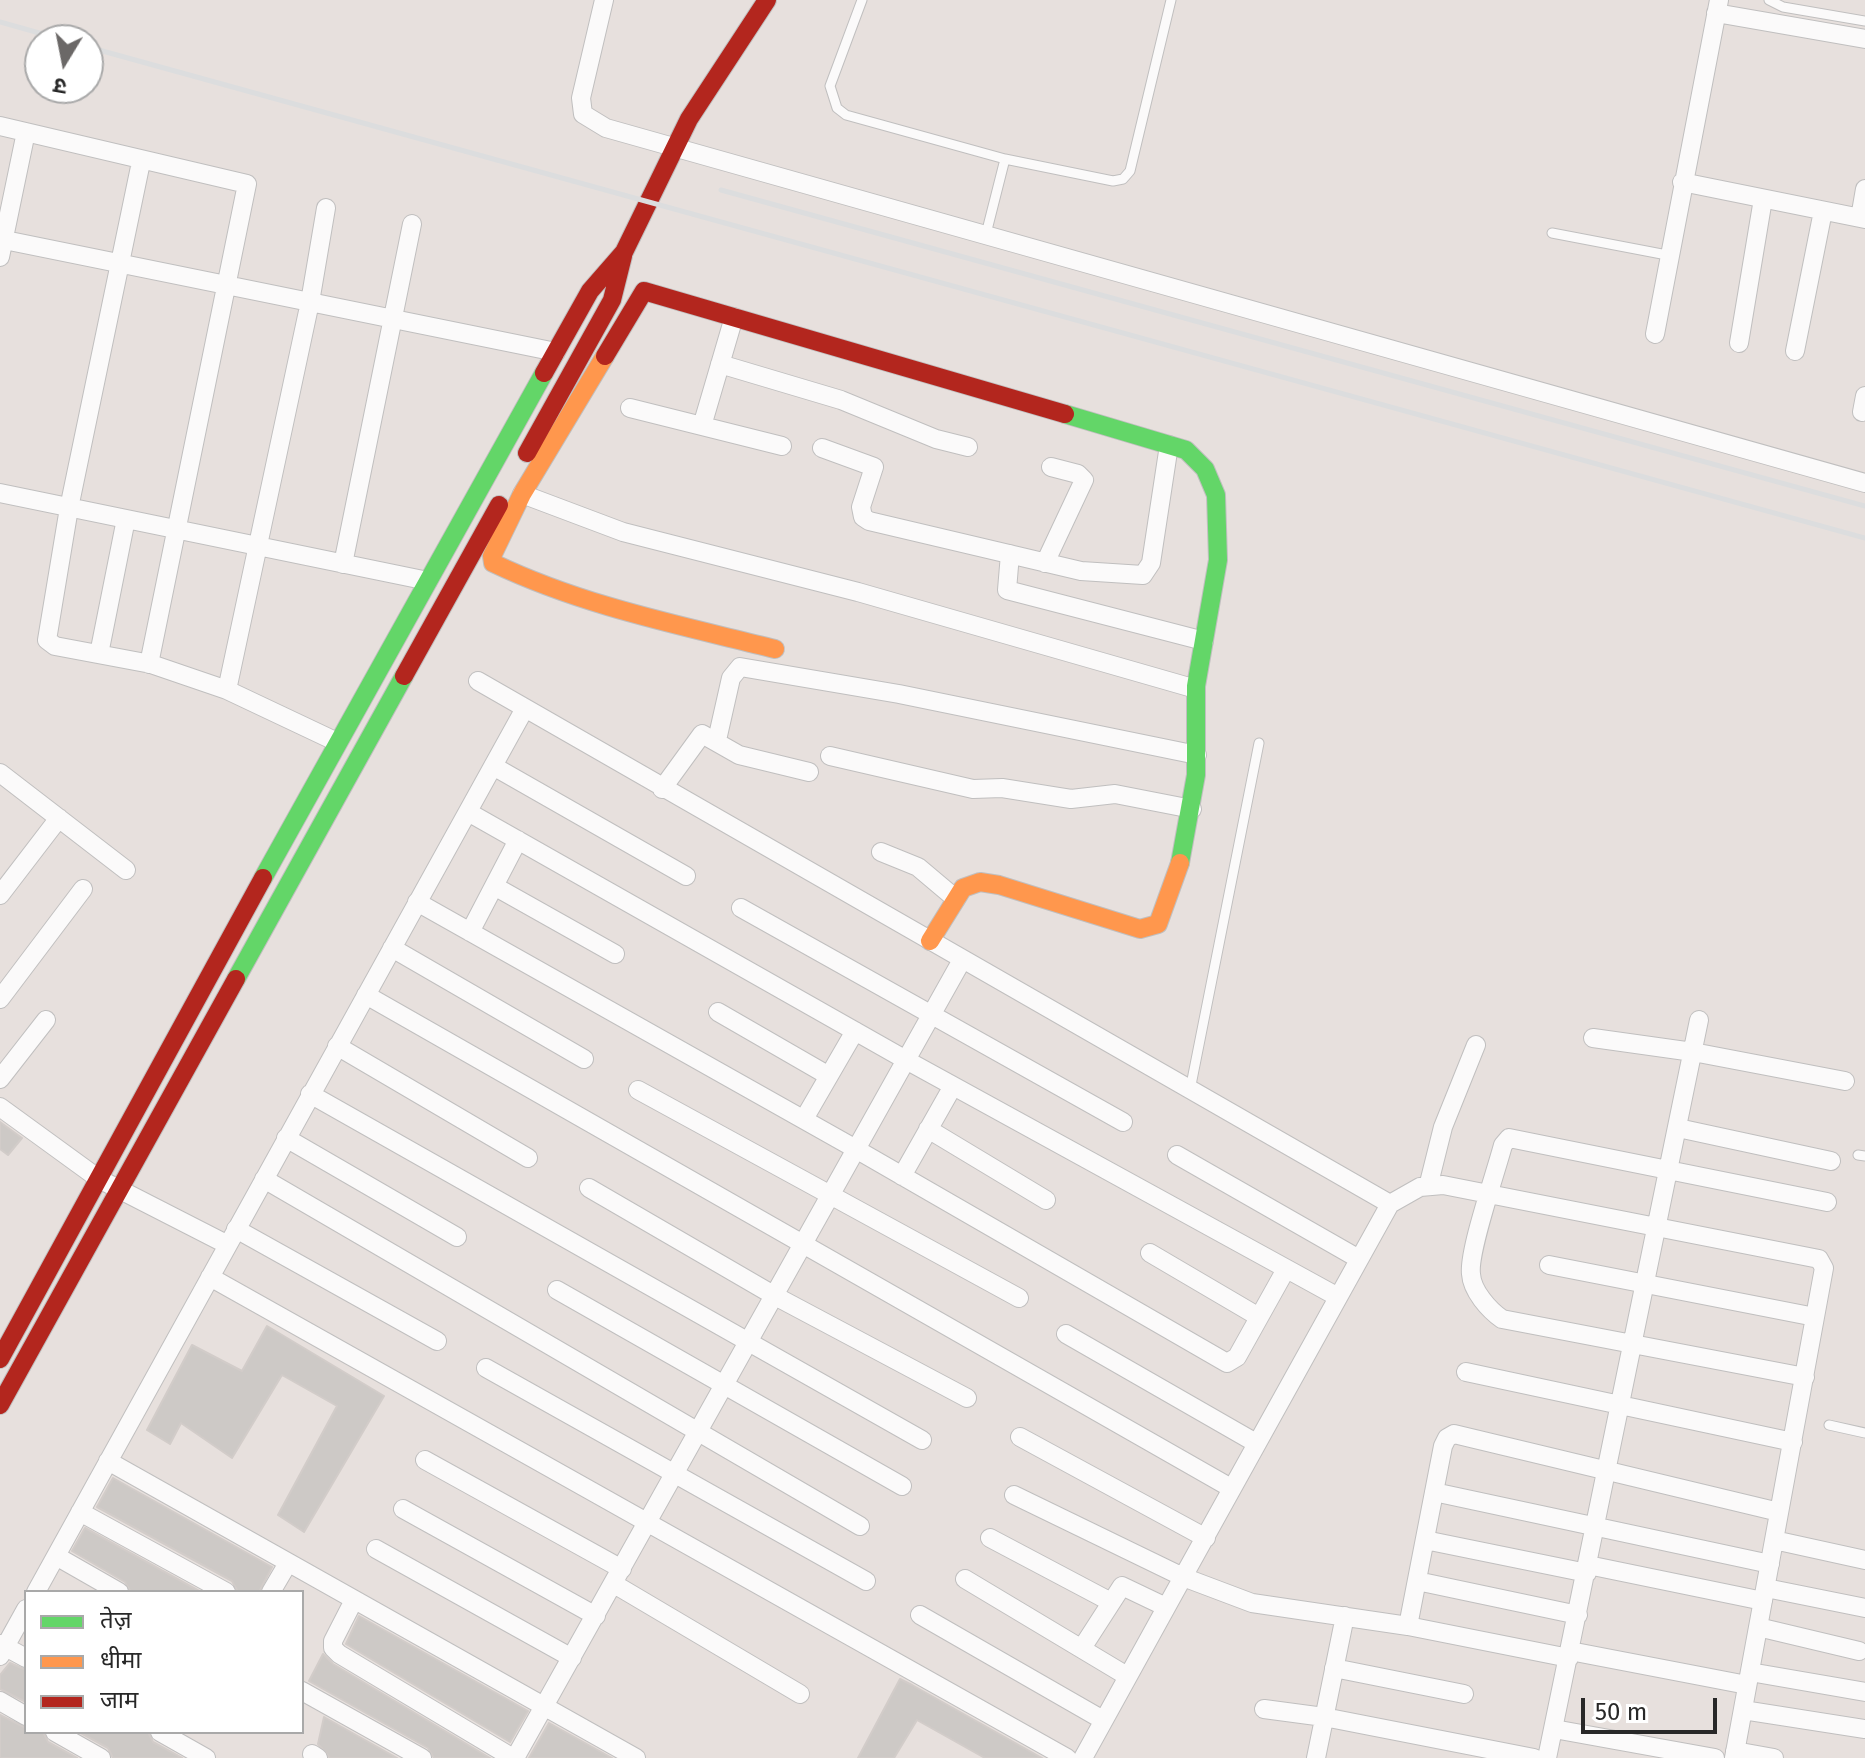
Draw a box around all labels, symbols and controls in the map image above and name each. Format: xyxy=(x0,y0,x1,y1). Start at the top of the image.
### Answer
north arrow xyxy=(24,24,104,104)
text: उ xyxy=(51,72,69,101)
legend xyxy=(24,1590,304,1734)
text: तेज़ xyxy=(100,1606,132,1634)
text: धीमा xyxy=(100,1646,142,1674)
scale bar xyxy=(1585,1682,1721,1732)
text: जाम xyxy=(100,1686,138,1714)
text: 50 m xyxy=(1595,1698,1647,1726)

